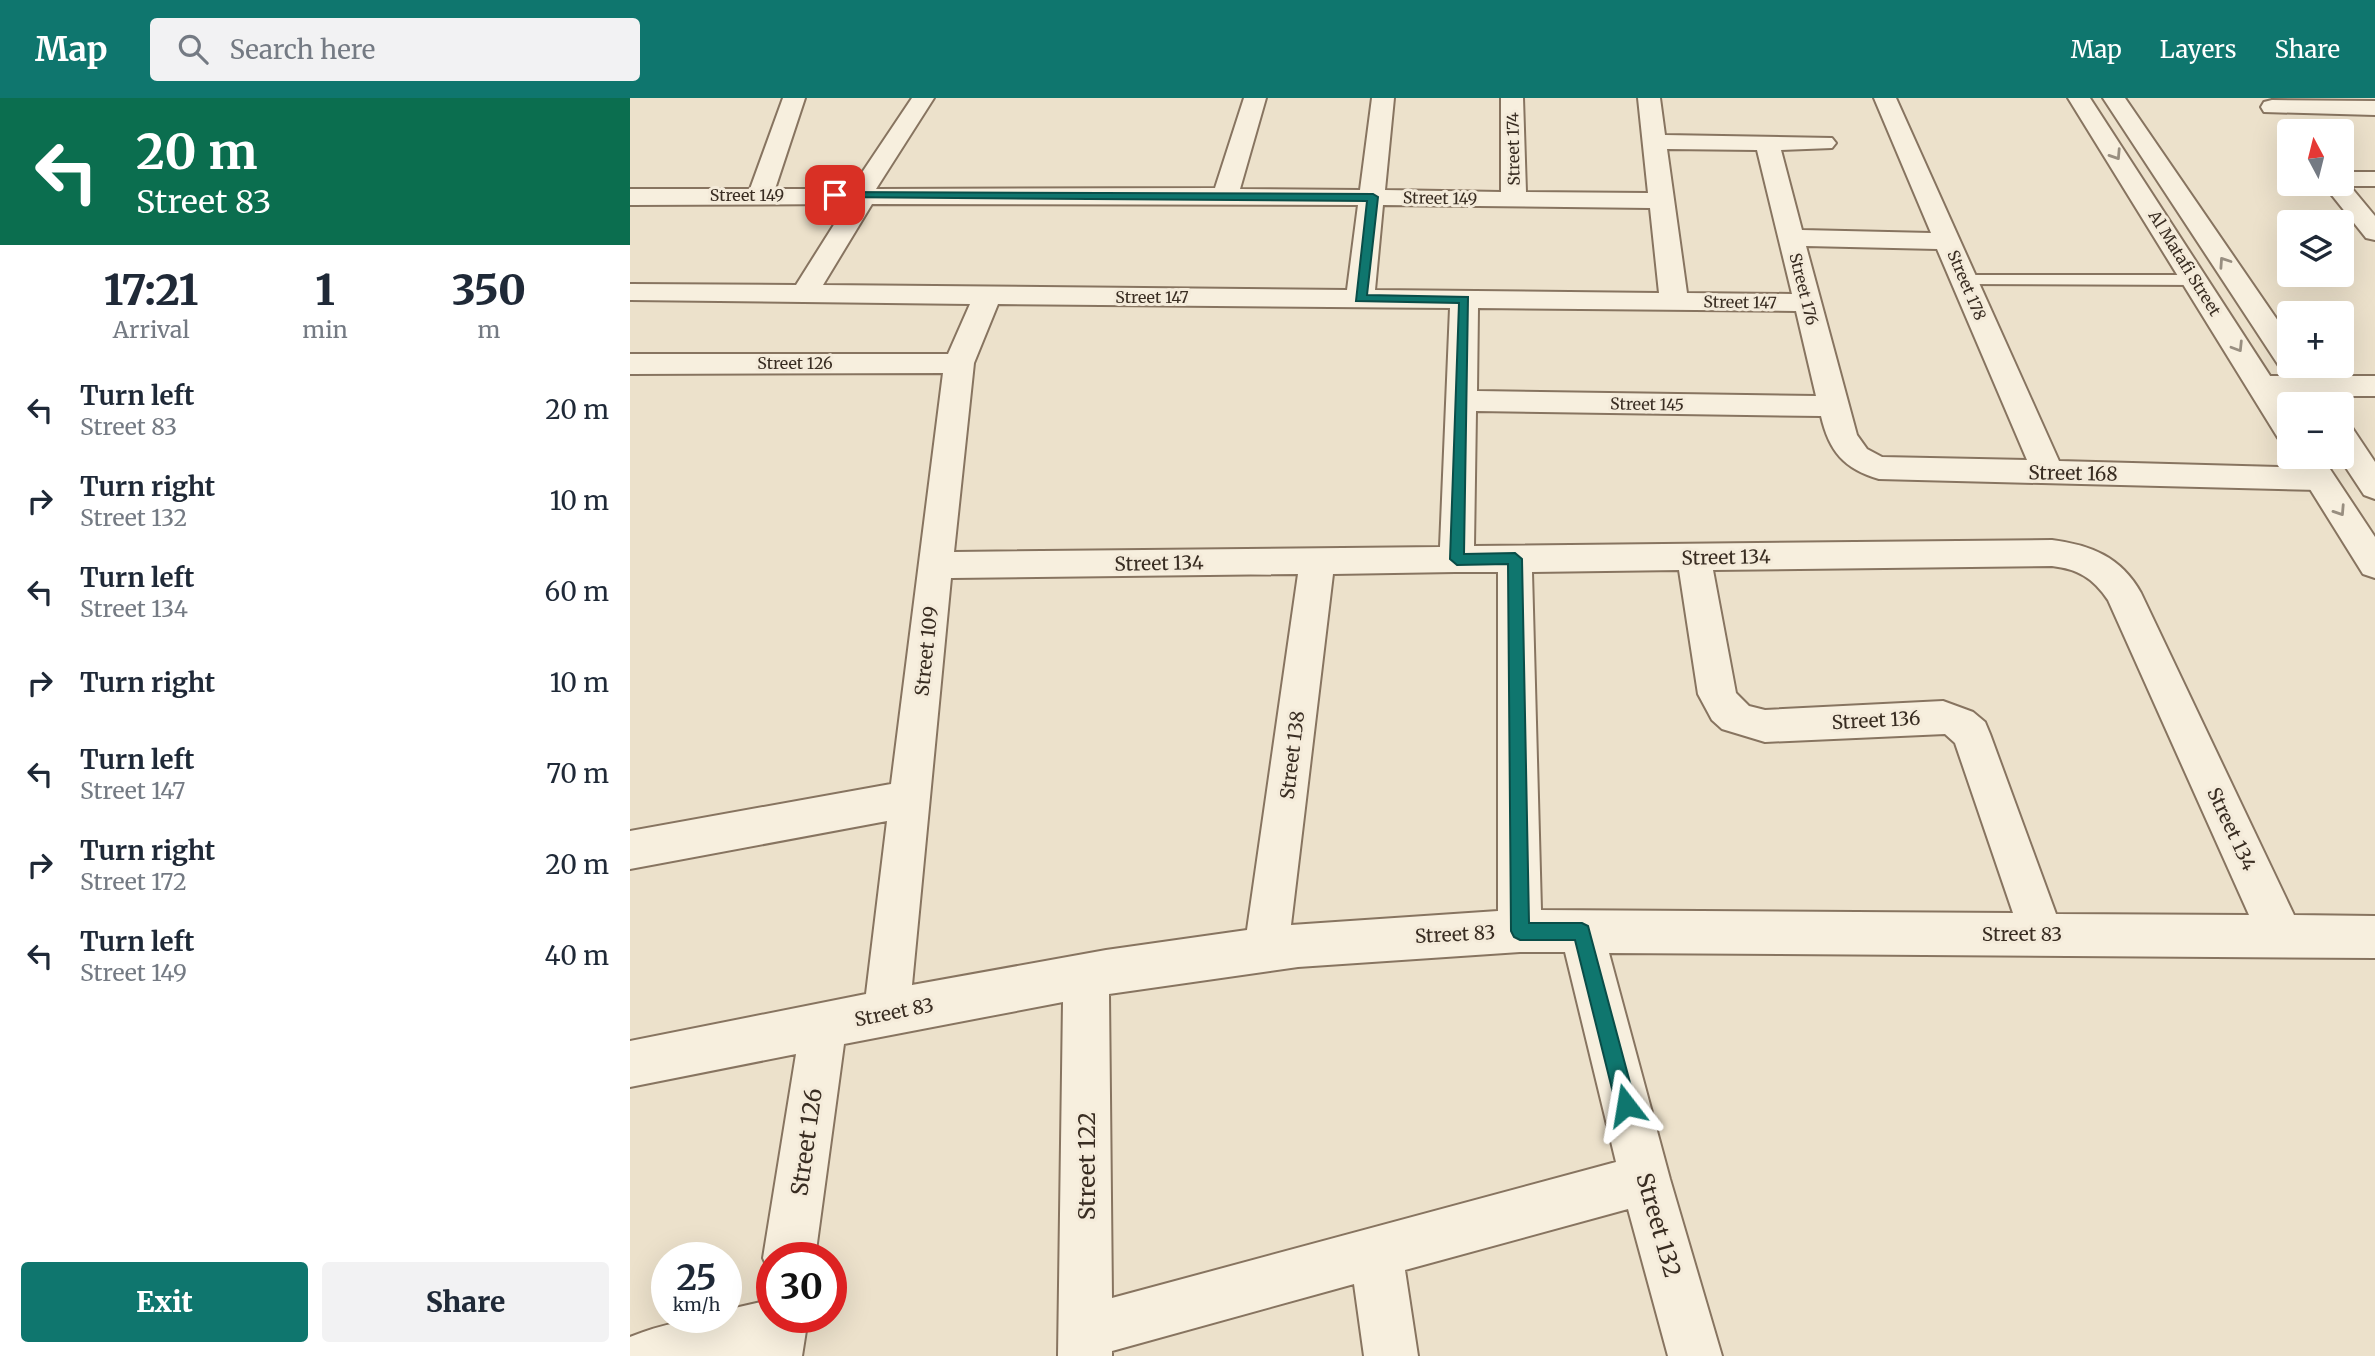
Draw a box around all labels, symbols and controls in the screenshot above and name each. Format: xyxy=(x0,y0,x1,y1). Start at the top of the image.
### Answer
search box xyxy=(150,18,640,81)
text: Map xyxy=(35,29,108,70)
icon: search xyxy=(174,30,212,68)
text: Search here xyxy=(230,33,375,66)
text: Map xyxy=(2071,34,2122,65)
text: Layers xyxy=(2160,34,2236,65)
text: Share xyxy=(2274,34,2340,65)
street label: Street 174 xyxy=(1502,112,1524,186)
north arrow xyxy=(2277,119,2354,196)
map controls xyxy=(2277,119,2354,469)
text: 20 m xyxy=(136,121,257,182)
icon: left xyxy=(21,126,112,217)
one-way arrow xyxy=(2107,148,2120,161)
pin xyxy=(805,165,865,225)
icon: arrive xyxy=(816,176,854,214)
text: Street 83 xyxy=(136,182,271,222)
street label: Street 149 xyxy=(710,185,784,205)
street label: Street 149 xyxy=(1403,187,1477,209)
street label: Al Matafi Street xyxy=(2144,206,2226,320)
button: layers xyxy=(2277,210,2354,287)
street label: Street 178 xyxy=(1943,247,1991,323)
street label: Street 176 xyxy=(1785,251,1823,328)
one-way arrow xyxy=(2219,257,2232,270)
text: 17:21 xyxy=(104,264,198,316)
text: 1 xyxy=(315,264,335,316)
text: 350 xyxy=(452,264,526,316)
street label: Street 147 xyxy=(1115,287,1189,307)
street label: Street 147 xyxy=(1703,291,1777,313)
button: + xyxy=(2277,301,2354,378)
text: Arrival xyxy=(113,315,190,344)
text: min xyxy=(302,315,348,344)
text: m xyxy=(477,315,500,344)
one-way arrow xyxy=(2229,340,2242,353)
street label: Street 126 xyxy=(757,353,833,373)
text: Turn left xyxy=(80,379,194,412)
icon: left xyxy=(21,391,59,429)
button: − xyxy=(2277,392,2354,469)
text: 20 m xyxy=(545,393,609,426)
street label: Street 145 xyxy=(1610,393,1684,415)
text: Street 83 xyxy=(80,412,177,441)
street label: Street 168 xyxy=(2028,460,2118,486)
text: Turn right xyxy=(80,470,215,503)
icon: right xyxy=(21,482,59,520)
text: 10 m xyxy=(550,484,609,517)
text: Street 132 xyxy=(80,503,187,532)
one-way arrow xyxy=(2332,503,2345,516)
street label: Street 134 xyxy=(1681,544,1771,570)
street label: Street 134 xyxy=(1114,550,1204,576)
text: Turn left xyxy=(80,561,194,594)
icon: left xyxy=(21,573,59,611)
text: 60 m xyxy=(545,575,609,608)
text: Street 134 xyxy=(80,594,188,623)
street label: Street 109 xyxy=(909,605,943,697)
icon: right xyxy=(21,664,59,702)
text: Turn right xyxy=(80,666,215,699)
text: 10 m xyxy=(550,666,609,699)
street label: Street 136 xyxy=(1831,706,1921,734)
street label: Street 138 xyxy=(1275,709,1309,801)
text: Turn left xyxy=(80,743,194,776)
icon: left xyxy=(21,755,59,793)
text: 70 m xyxy=(546,757,609,790)
text: Street 147 xyxy=(80,776,185,805)
street label: Street 134 xyxy=(2202,783,2262,875)
text: Turn right xyxy=(80,834,215,867)
icon: right xyxy=(21,846,59,884)
text: 20 m xyxy=(545,848,609,881)
text: Street 172 xyxy=(80,867,187,896)
street label: Street 83 xyxy=(1414,920,1496,948)
street label: Street 83 xyxy=(1982,922,2062,946)
text: Turn left xyxy=(80,925,194,958)
icon: left xyxy=(21,937,59,975)
text: 40 m xyxy=(545,939,609,972)
text: Street 149 xyxy=(80,958,187,987)
street label: Street 83 xyxy=(852,993,936,1031)
position arrow xyxy=(1589,1068,1663,1142)
street label: Street 126 xyxy=(784,1086,828,1198)
street label: Street 122 xyxy=(1072,1112,1101,1220)
street label: Street 132 xyxy=(1630,1170,1688,1280)
speed limit sign: 30 xyxy=(756,1242,847,1333)
text: 25 xyxy=(676,1256,717,1300)
button: Exit xyxy=(21,1262,308,1342)
button: Share xyxy=(322,1262,609,1342)
text: km/h xyxy=(673,1293,720,1316)

